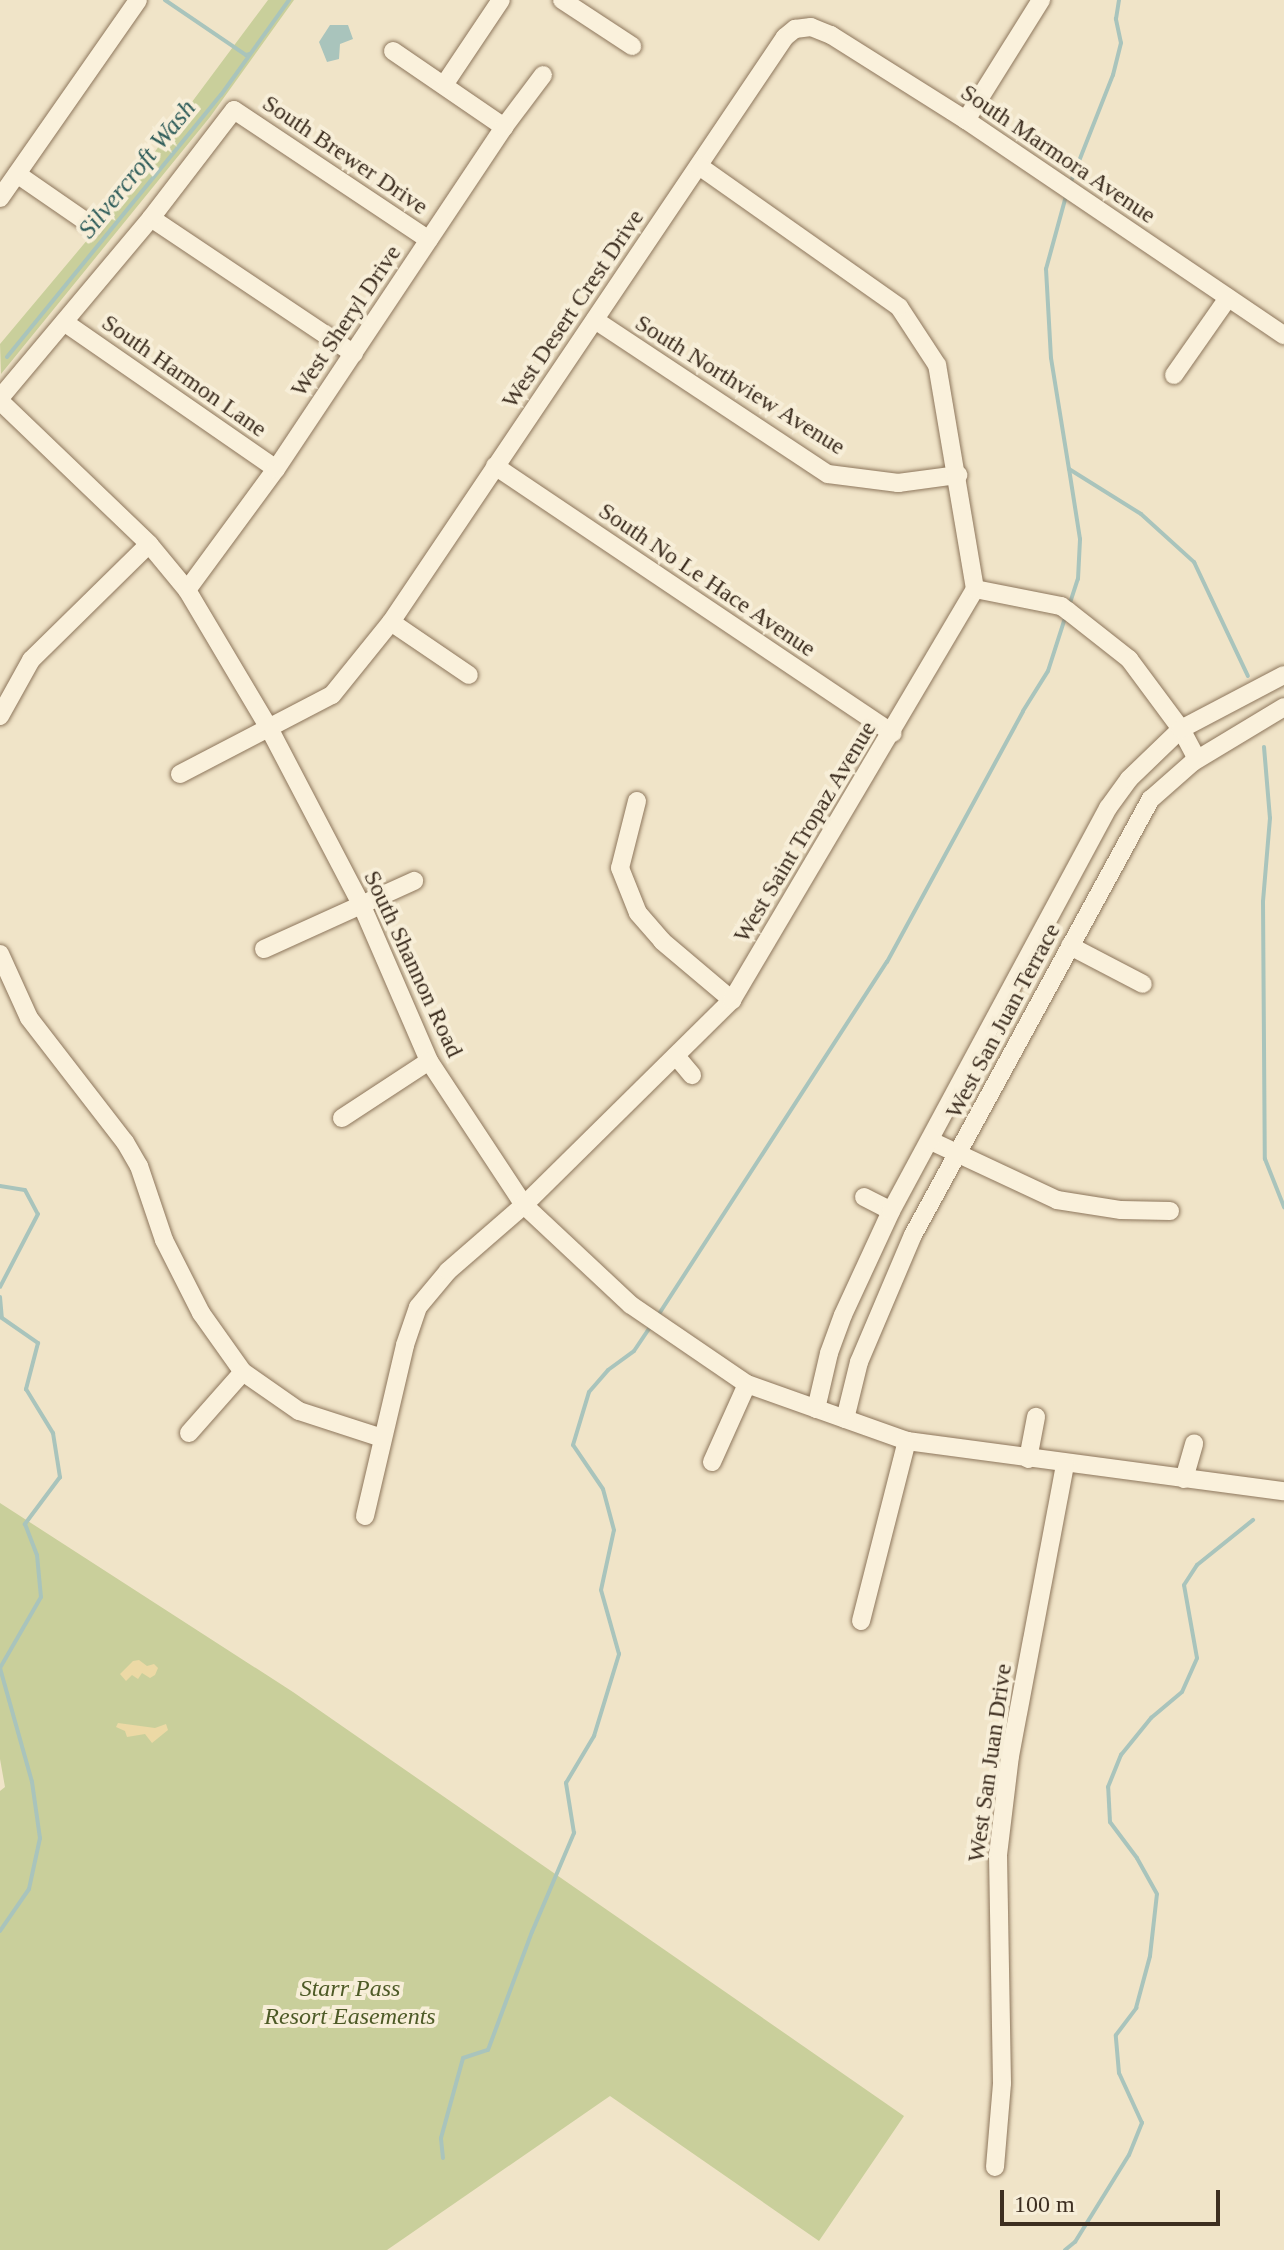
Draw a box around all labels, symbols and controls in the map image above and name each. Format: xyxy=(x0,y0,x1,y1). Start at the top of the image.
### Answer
street label: South Marmora Avenue xyxy=(955,78,1161,230)
street label: South Brewer Drive xyxy=(257,89,433,221)
water label: Silvercroft Wash xyxy=(71,93,203,245)
street label: West Desert Crest Drive xyxy=(496,204,650,414)
street label: West Sheryl Drive xyxy=(285,240,407,402)
street label: South Harmon Lane xyxy=(96,308,272,444)
street label: South Northview Avenue xyxy=(629,308,851,462)
street label: South No Le Hace Avenue xyxy=(592,496,822,664)
street label: West Saint Tropaz Avenue xyxy=(727,715,883,949)
street label: South Shannon Road xyxy=(357,866,469,1062)
street label: West San Juan Terrace xyxy=(939,918,1067,1124)
street label: West San Juan Drive xyxy=(962,1662,1018,1864)
park label: Starr Pass Resort Easements xyxy=(264,1975,436,2031)
scale bar xyxy=(1004,2174,1224,2224)
text: 100 m xyxy=(1014,2191,1075,2217)

